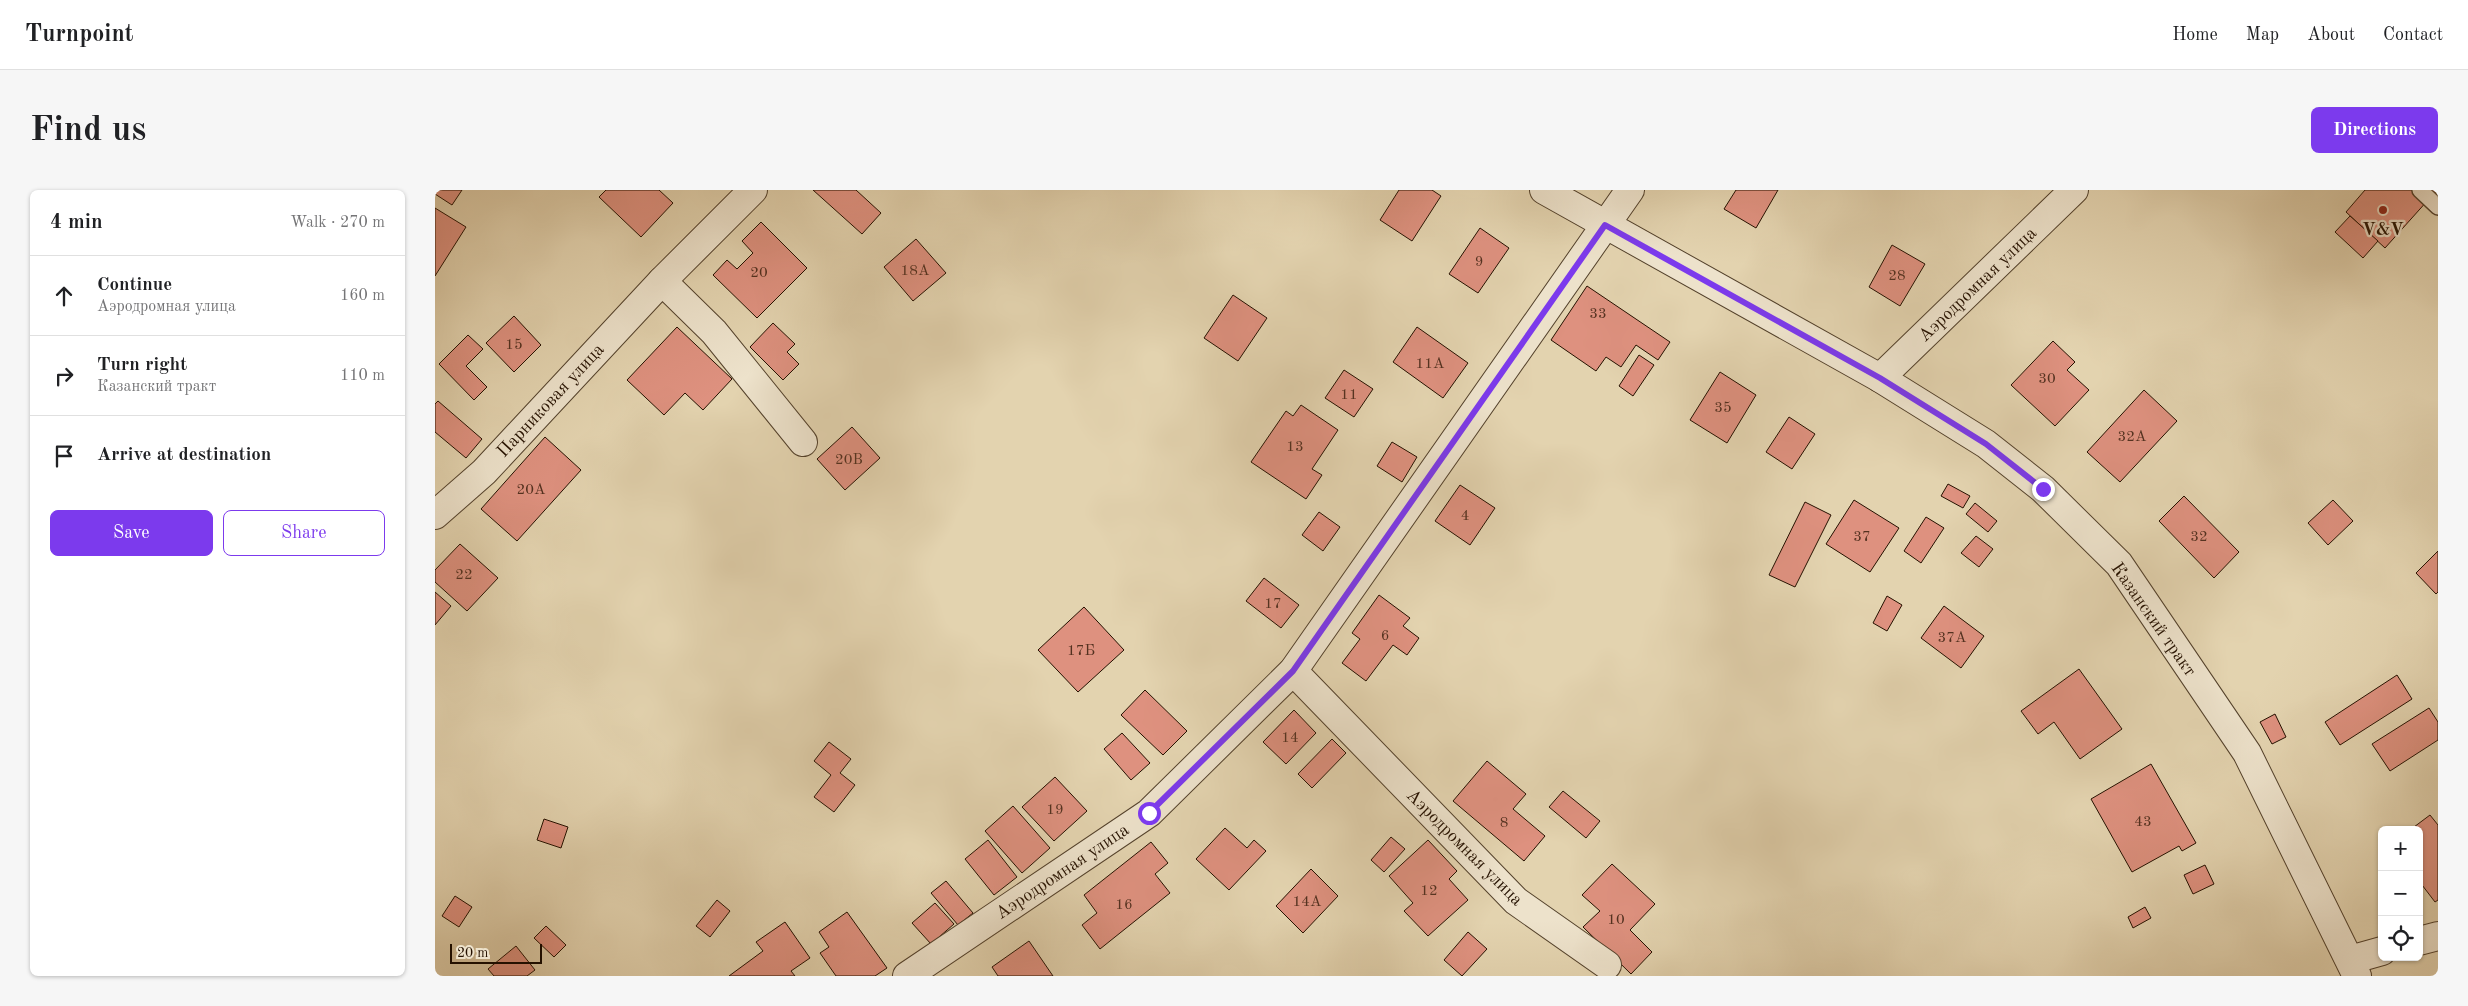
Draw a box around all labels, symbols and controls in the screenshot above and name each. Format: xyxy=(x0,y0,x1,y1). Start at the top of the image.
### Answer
text: Turnpoint xyxy=(25,23,133,47)
text: Home xyxy=(2172,26,2218,44)
text: Map xyxy=(2246,26,2279,44)
text: About xyxy=(2307,26,2355,44)
text: Contact xyxy=(2383,26,2443,44)
button: Directions xyxy=(2311,107,2438,153)
text: Find us xyxy=(30,113,146,148)
marker: V&V xyxy=(2377,204,2389,216)
text: 4 min xyxy=(50,212,103,233)
text: Walk · 270 m xyxy=(290,215,385,231)
place label: V&V xyxy=(2362,221,2404,239)
street label: Аэродромная улица xyxy=(1915,224,2040,345)
house number: 9 xyxy=(1475,255,1483,270)
house number: 18А xyxy=(901,264,930,279)
house number: 20 xyxy=(750,266,768,281)
house number: 28 xyxy=(1888,269,1906,284)
text: Continue xyxy=(97,276,172,295)
icon: ahead xyxy=(50,282,78,310)
text: 160 m xyxy=(340,288,385,304)
text: Аэродромная улица xyxy=(97,299,236,315)
house number: 33 xyxy=(1589,307,1607,322)
house number: 15 xyxy=(505,338,523,353)
street label: Парниковая улица xyxy=(494,340,608,461)
text: Turn right xyxy=(97,356,187,375)
house number: 11А xyxy=(1416,357,1445,372)
icon: right xyxy=(50,362,78,390)
text: 110 m xyxy=(340,368,385,384)
house number: 30 xyxy=(2038,372,2056,387)
text: Казанский тракт xyxy=(97,379,216,395)
house number: 11 xyxy=(1340,388,1358,403)
house number: 35 xyxy=(1714,401,1732,416)
house number: 32А xyxy=(2118,430,2147,445)
house number: 13 xyxy=(1286,440,1304,455)
icon: arrive xyxy=(50,442,78,470)
text: Arrive at destination xyxy=(97,446,271,465)
house number: 20В xyxy=(835,453,863,468)
route end xyxy=(2032,478,2055,501)
house number: 20А xyxy=(517,483,546,498)
house number: 4 xyxy=(1461,509,1469,524)
button: Save xyxy=(50,510,213,556)
button: Share xyxy=(223,510,385,556)
house number: 37 xyxy=(1853,530,1871,545)
house number: 32 xyxy=(2190,530,2208,545)
street label: Казанский тракт xyxy=(2107,559,2199,680)
house number: 22 xyxy=(455,568,473,583)
house number: 17 xyxy=(1264,597,1282,612)
house number: 6 xyxy=(1381,629,1389,644)
house number: 37А xyxy=(1938,631,1967,646)
house number: 17Б xyxy=(1067,644,1095,659)
house number: 14 xyxy=(1281,731,1299,746)
street label: Аэродромная улица xyxy=(1403,786,1526,909)
route start xyxy=(1138,802,1161,825)
house number: 19 xyxy=(1046,803,1064,818)
house number: 43 xyxy=(2134,815,2152,830)
house number: 8 xyxy=(1500,816,1508,831)
street label: Аэродромная улица xyxy=(993,821,1132,923)
map controls xyxy=(2378,826,2423,961)
button: + xyxy=(2378,826,2423,871)
button: − xyxy=(2378,871,2423,916)
house number: 12 xyxy=(1420,884,1438,899)
house number: 14А xyxy=(1293,895,1322,910)
house number: 16 xyxy=(1115,898,1133,913)
house number: 10 xyxy=(1607,913,1625,928)
button: locate xyxy=(2378,916,2423,961)
scale bar xyxy=(450,941,543,964)
text: 20 m xyxy=(457,946,488,960)

